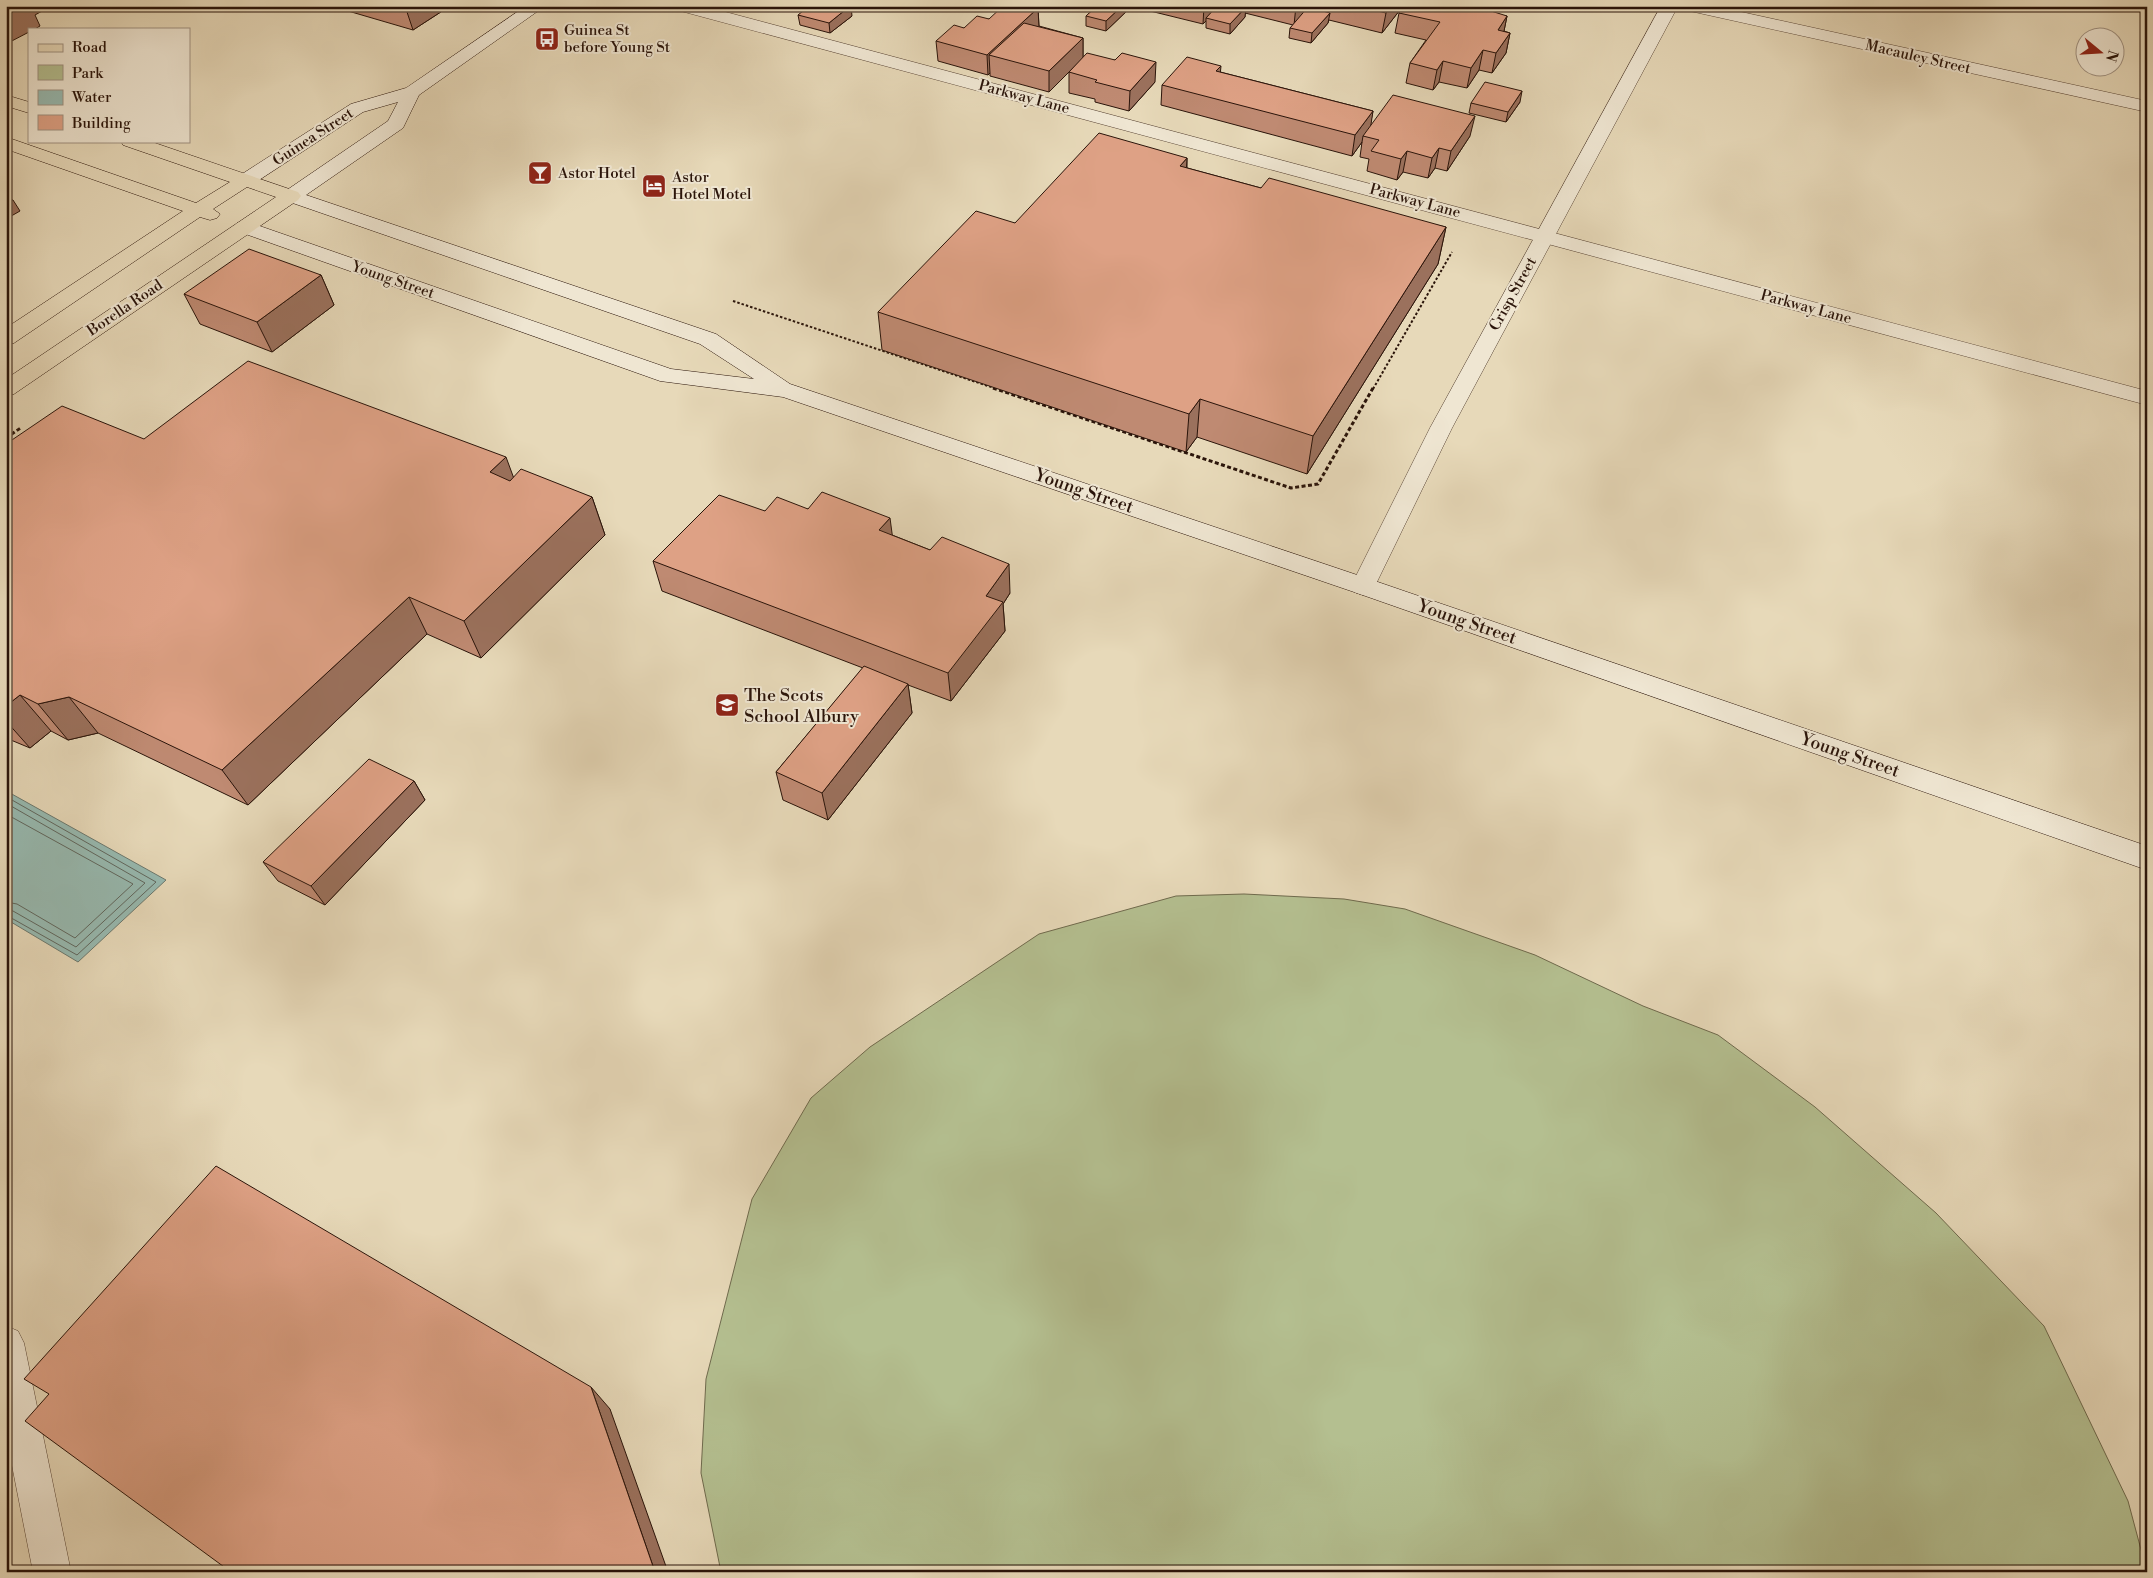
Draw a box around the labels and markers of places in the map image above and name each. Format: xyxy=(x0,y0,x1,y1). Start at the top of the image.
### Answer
place label: Guinea St before Young St xyxy=(564,21,671,57)
bus stop icon: Guinea St before Young St xyxy=(534,26,560,52)
bar icon: Astor Hotel xyxy=(527,160,553,186)
place label: Astor Hotel xyxy=(557,164,636,183)
place label: Astor Hotel Motel xyxy=(671,168,752,204)
hotel icon: Astor Hotel Motel xyxy=(641,173,667,199)
place label: The Scots School Albury xyxy=(744,684,859,728)
school or university icon: The Scots School Albury xyxy=(714,692,740,718)

